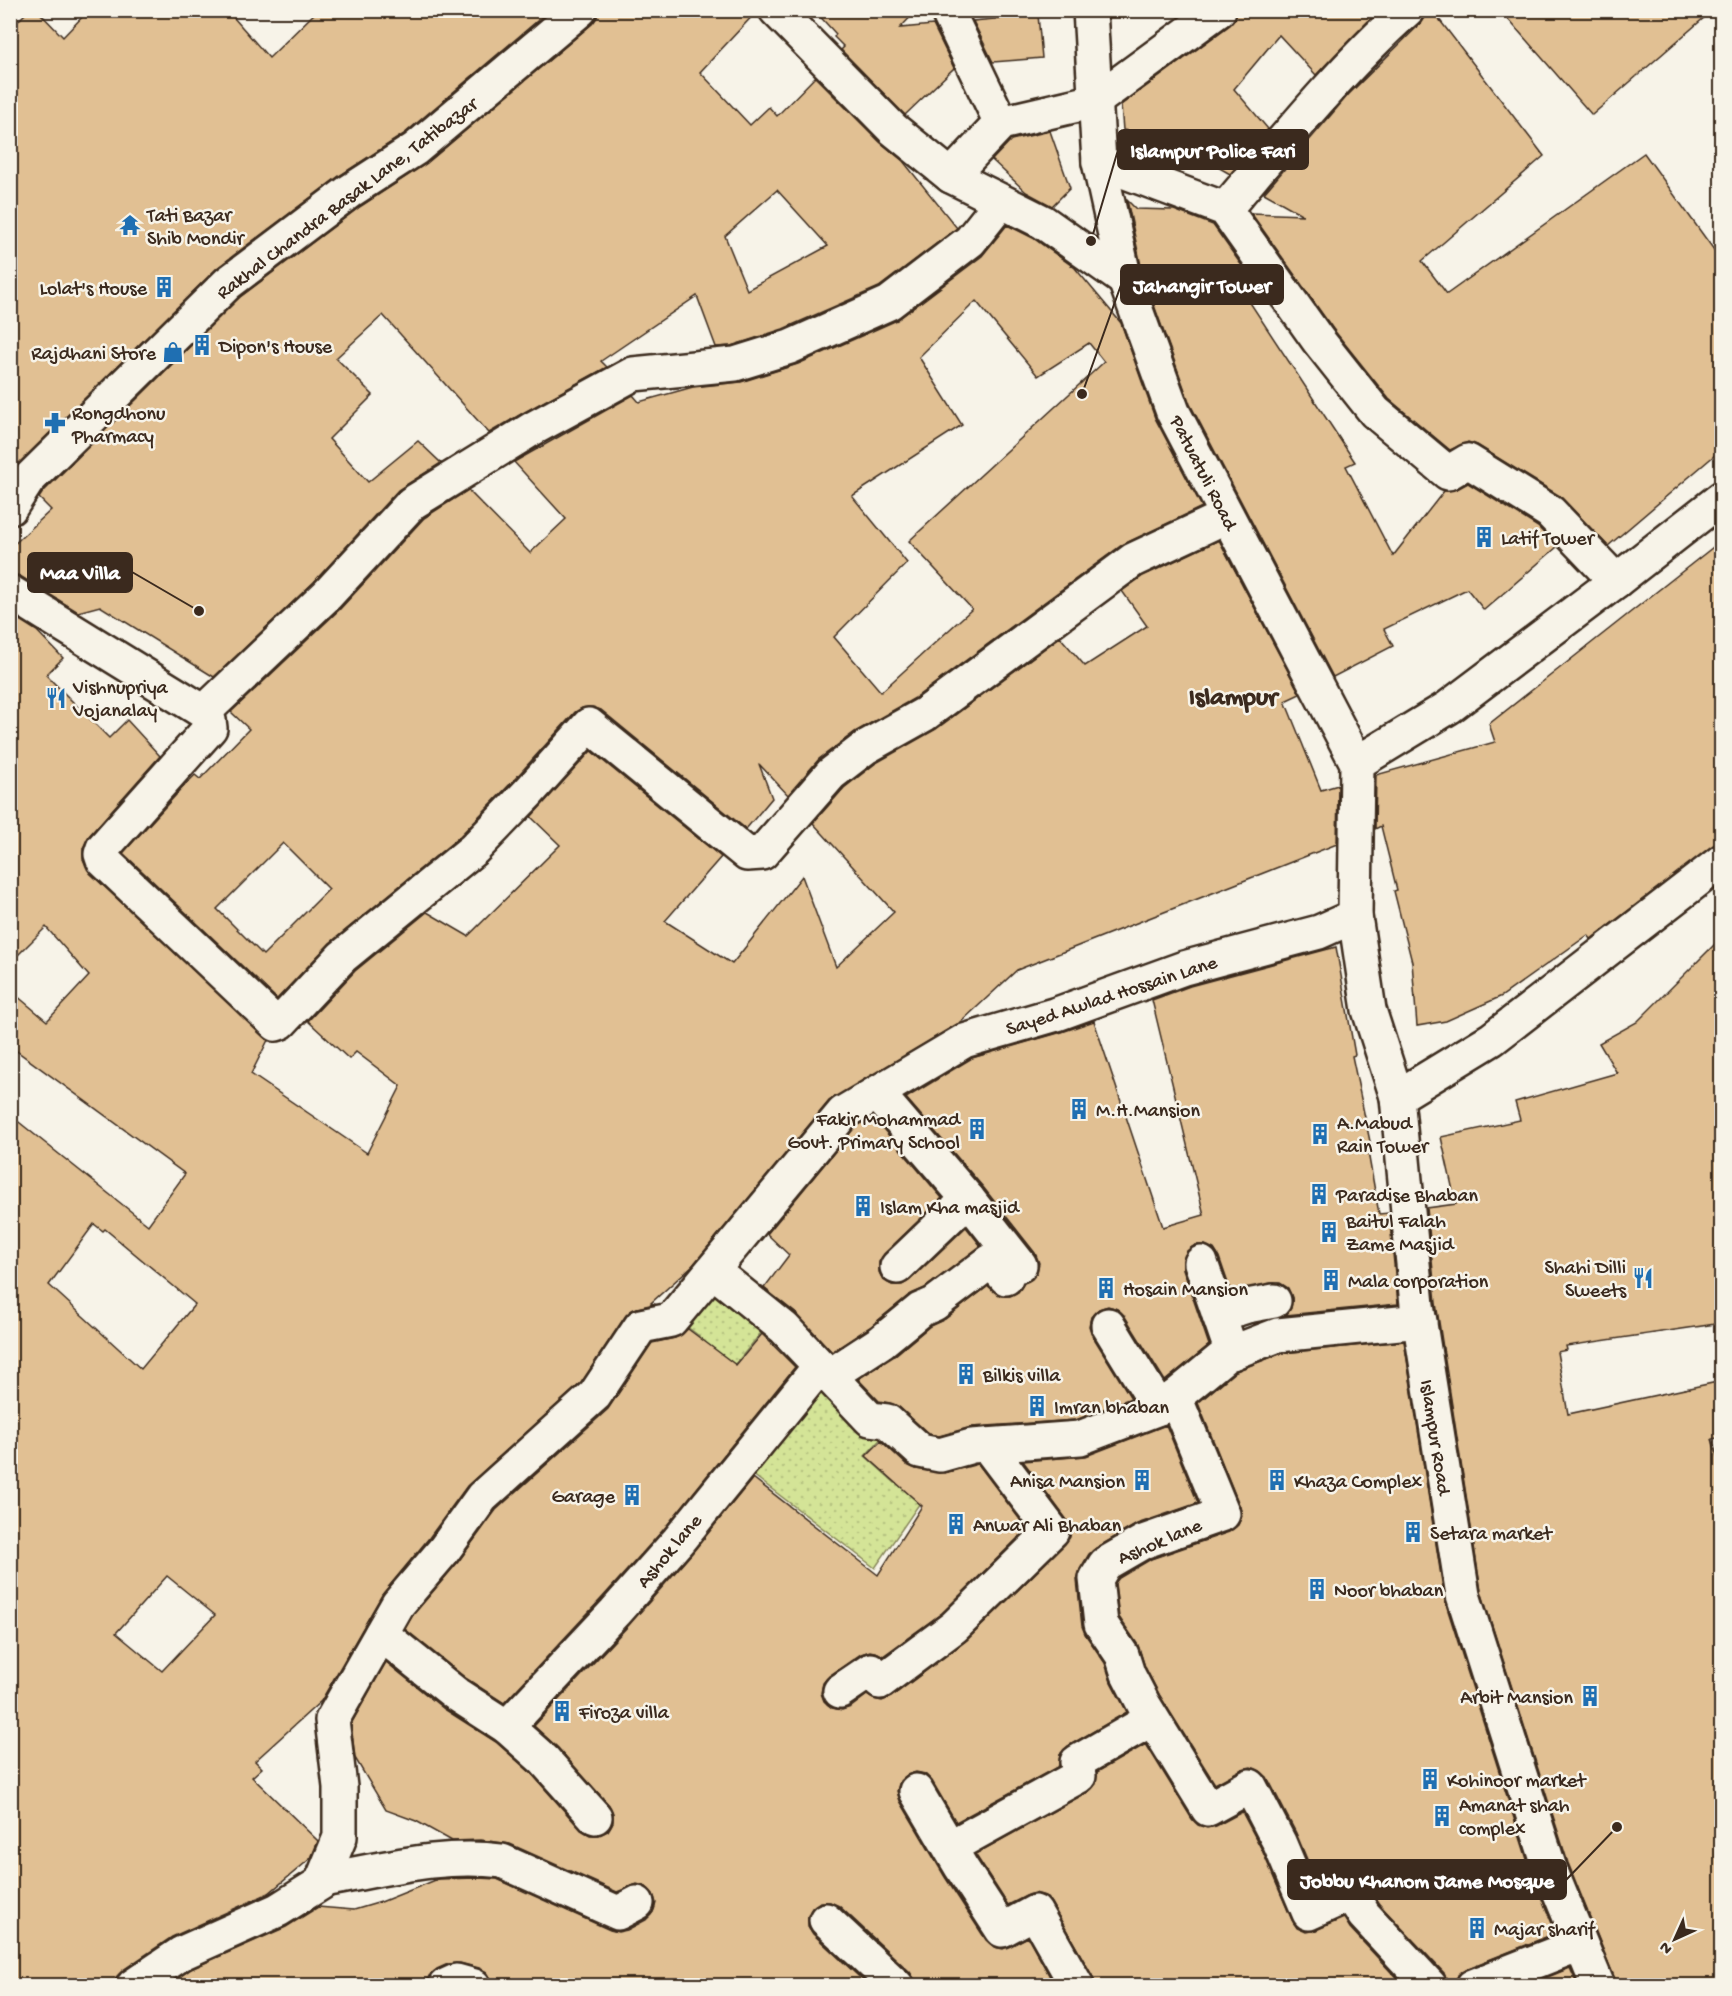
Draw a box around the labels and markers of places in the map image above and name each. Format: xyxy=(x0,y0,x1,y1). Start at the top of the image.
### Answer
callout: Islampur Police Fari xyxy=(1118,130,1308,169)
place label: Tati Bazar Shib Mondir xyxy=(146,206,245,252)
temple icon: Tati Bazar Shib Mondir xyxy=(118,213,142,237)
callout: Jahangir Tower xyxy=(1121,265,1283,304)
building icon: Lolat's House xyxy=(152,275,176,299)
place label: Lolat's House xyxy=(40,279,148,302)
building icon: Dipon's House xyxy=(190,333,214,357)
place label: Dipon's House xyxy=(217,337,333,360)
shop icon: Rajdhani Store xyxy=(161,340,185,364)
place label: Rajdhani Store xyxy=(31,344,157,367)
place label: Rongdhonu Pharmacy xyxy=(71,404,166,450)
pharmacy icon: Rongdhonu Pharmacy xyxy=(43,411,67,435)
building icon: Latif Tower xyxy=(1472,525,1496,549)
place label: Latif Tower xyxy=(1501,529,1596,552)
callout: Maa Villa xyxy=(28,553,132,592)
place label: Vishnupriya Vojanalay xyxy=(72,678,169,724)
restaurant icon: Vishnupriya Vojanalay xyxy=(44,686,68,710)
building icon: M.H.Mansion xyxy=(1067,1097,1091,1121)
place label: M.H.Mansion xyxy=(1096,1101,1200,1124)
place label: Fakir Mohammad Govt. Primary School xyxy=(788,1110,962,1156)
place label: A.Mabud Rain Tower xyxy=(1337,1114,1430,1160)
building icon: Fakir Mohammad Govt. Primary School xyxy=(965,1117,989,1141)
building icon: A.Mabud Rain Tower xyxy=(1308,1122,1332,1146)
building icon: Paradise Bhaban xyxy=(1307,1182,1331,1206)
place label: Paradise Bhaban xyxy=(1335,1186,1479,1209)
building icon: Islam Kha masjid xyxy=(851,1194,875,1218)
place label: Islam Kha masjid xyxy=(880,1198,1021,1221)
place label: Baitul Falah Zame Masjid xyxy=(1345,1212,1456,1258)
building icon: Baitul Falah Zame Masjid xyxy=(1317,1220,1341,1244)
place label: Shahi Dilli Sweets xyxy=(1545,1258,1627,1304)
restaurant icon: Shahi Dilli Sweets xyxy=(1631,1266,1655,1290)
building icon: Mala corporation xyxy=(1319,1268,1343,1292)
place label: Mala corporation xyxy=(1348,1272,1489,1295)
building icon: Hosain Mansion xyxy=(1094,1276,1118,1300)
place label: Hosain Mansion xyxy=(1123,1280,1248,1303)
building icon: Bilkis villa xyxy=(954,1362,978,1386)
place label: Bilkis villa xyxy=(982,1366,1061,1389)
building icon: Imran bhaban xyxy=(1025,1394,1049,1418)
place label: Imran bhaban xyxy=(1054,1398,1169,1421)
building icon: Anisa Mansion xyxy=(1130,1468,1154,1492)
building icon: Khaza Complex xyxy=(1265,1468,1289,1492)
place label: Anisa Mansion xyxy=(1010,1472,1125,1495)
place label: Khaza Complex xyxy=(1294,1472,1423,1495)
building icon: Garage xyxy=(620,1483,644,1507)
place label: Garage xyxy=(551,1487,616,1510)
building icon: Anwar Ali Bhaban xyxy=(944,1512,968,1536)
place label: Anwar Ali Bhaban xyxy=(973,1516,1122,1539)
building icon: Setara market xyxy=(1401,1520,1425,1544)
place label: Setara market xyxy=(1430,1524,1553,1547)
building icon: Noor bhaban xyxy=(1305,1577,1329,1601)
place label: Noor bhaban xyxy=(1334,1581,1444,1604)
building icon: Arbit Mansion xyxy=(1578,1684,1602,1708)
place label: Arbit Mansion xyxy=(1460,1688,1573,1711)
building icon: Firoza villa xyxy=(550,1699,574,1723)
place label: Firoza villa xyxy=(578,1703,670,1726)
building icon: Kohinoor market xyxy=(1418,1767,1442,1791)
place label: Kohinoor market xyxy=(1447,1771,1587,1794)
place label: Amanat shah complex xyxy=(1459,1796,1570,1842)
building icon: Amanat shah complex xyxy=(1430,1804,1454,1828)
callout: Jobbu Khanom Jame Mosque xyxy=(1288,1860,1566,1899)
building icon: Majar sharif xyxy=(1465,1916,1489,1940)
place label: Majar sharif xyxy=(1494,1920,1596,1943)

